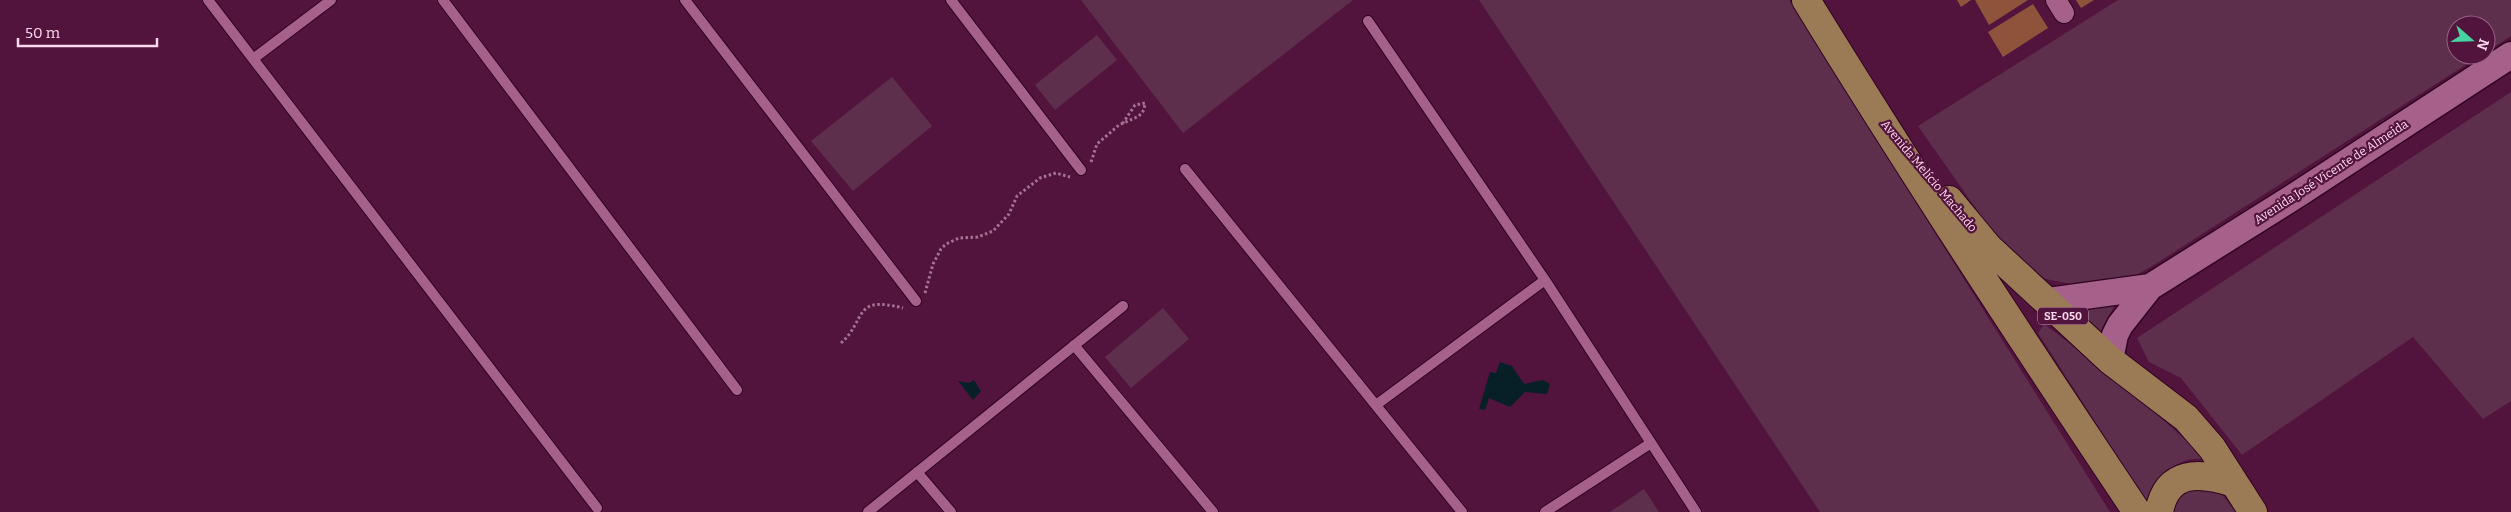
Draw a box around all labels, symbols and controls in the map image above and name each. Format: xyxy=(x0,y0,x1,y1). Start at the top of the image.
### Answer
scale bar xyxy=(18,15,156,47)
north arrow xyxy=(2446,15,2496,65)
text: 50 m xyxy=(25,24,61,42)
text: N xyxy=(2473,36,2493,52)
street label: Avenida Melício Machado xyxy=(1878,117,1980,235)
street label: Avenida José Vicente de Almeida xyxy=(2251,117,2411,227)
road number: SE-050 xyxy=(2038,308,2088,324)

